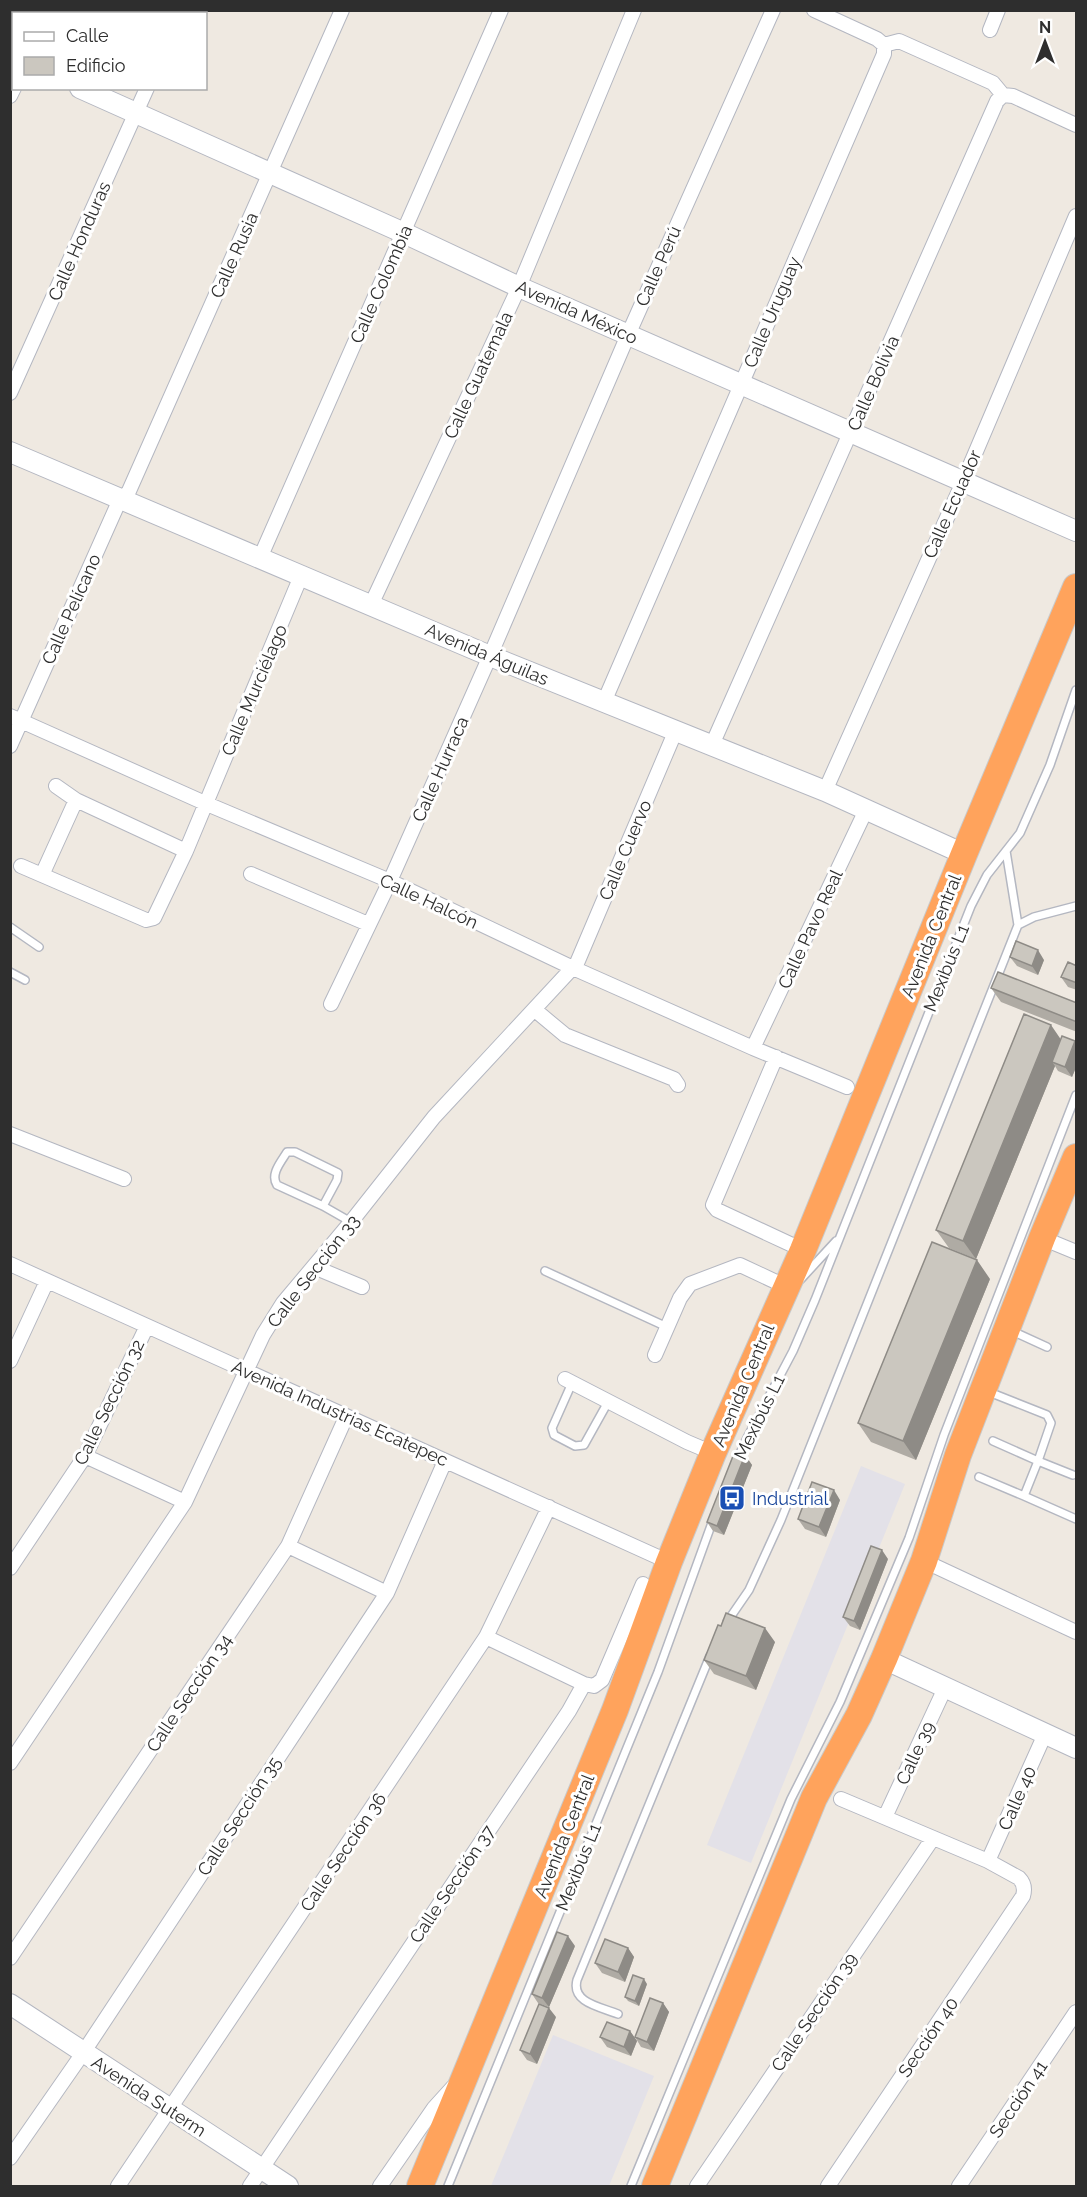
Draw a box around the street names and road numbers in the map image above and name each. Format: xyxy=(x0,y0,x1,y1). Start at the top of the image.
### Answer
street label: Calle Honduras xyxy=(43,178,115,304)
street label: Calle Rusia xyxy=(206,209,262,301)
street label: Calle Colombia xyxy=(346,222,416,346)
street label: Calle Perú xyxy=(631,223,685,309)
street label: Calle Uruguay xyxy=(739,253,805,371)
street label: Avenida México xyxy=(513,276,641,348)
street label: Calle Guatemala xyxy=(439,308,517,442)
street label: Calle Bolivia xyxy=(843,332,903,434)
street label: Calle Ecuador xyxy=(919,446,986,561)
street label: Calle Pelícano xyxy=(37,550,105,667)
street label: Avenida Águilas xyxy=(422,618,552,690)
street label: Calle Murciélago xyxy=(217,621,291,759)
street label: Calle Hurraca xyxy=(407,713,473,825)
street label: Calle Cuervo xyxy=(594,796,656,903)
street label: Calle Pavo Real xyxy=(773,866,847,992)
street label: Calle Halcón xyxy=(377,869,481,933)
street label: Avenida Central xyxy=(897,871,965,1001)
street label: Mexibús L1 xyxy=(919,921,973,1015)
street label: Calle Sección 33 xyxy=(262,1210,364,1332)
street label: Avenida Central xyxy=(708,1320,778,1450)
street label: Calle Sección 32 xyxy=(70,1336,148,1468)
street label: Avenida Industrias Ecatepec xyxy=(229,1356,452,1470)
street label: Mexibús L1 xyxy=(729,1371,789,1463)
street label: Calle Sección 34 xyxy=(142,1630,236,1756)
street label: Calle 39 xyxy=(891,1718,939,1788)
street label: Calle Sección 35 xyxy=(193,1753,285,1879)
street label: Calle 40 xyxy=(994,1763,1040,1833)
street label: Avenida Central xyxy=(530,1771,598,1901)
street label: Calle Sección 36 xyxy=(296,1789,390,1915)
street label: Mexibús L1 xyxy=(551,1820,605,1914)
street label: Calle Sección 37 xyxy=(405,1821,499,1947)
street label: Calle Sección 39 xyxy=(767,1949,861,2075)
street label: Sección 40 xyxy=(894,1993,962,2081)
street label: Avenida Suterm xyxy=(88,2051,210,2141)
street label: Sección 41 xyxy=(985,2056,1052,2142)

